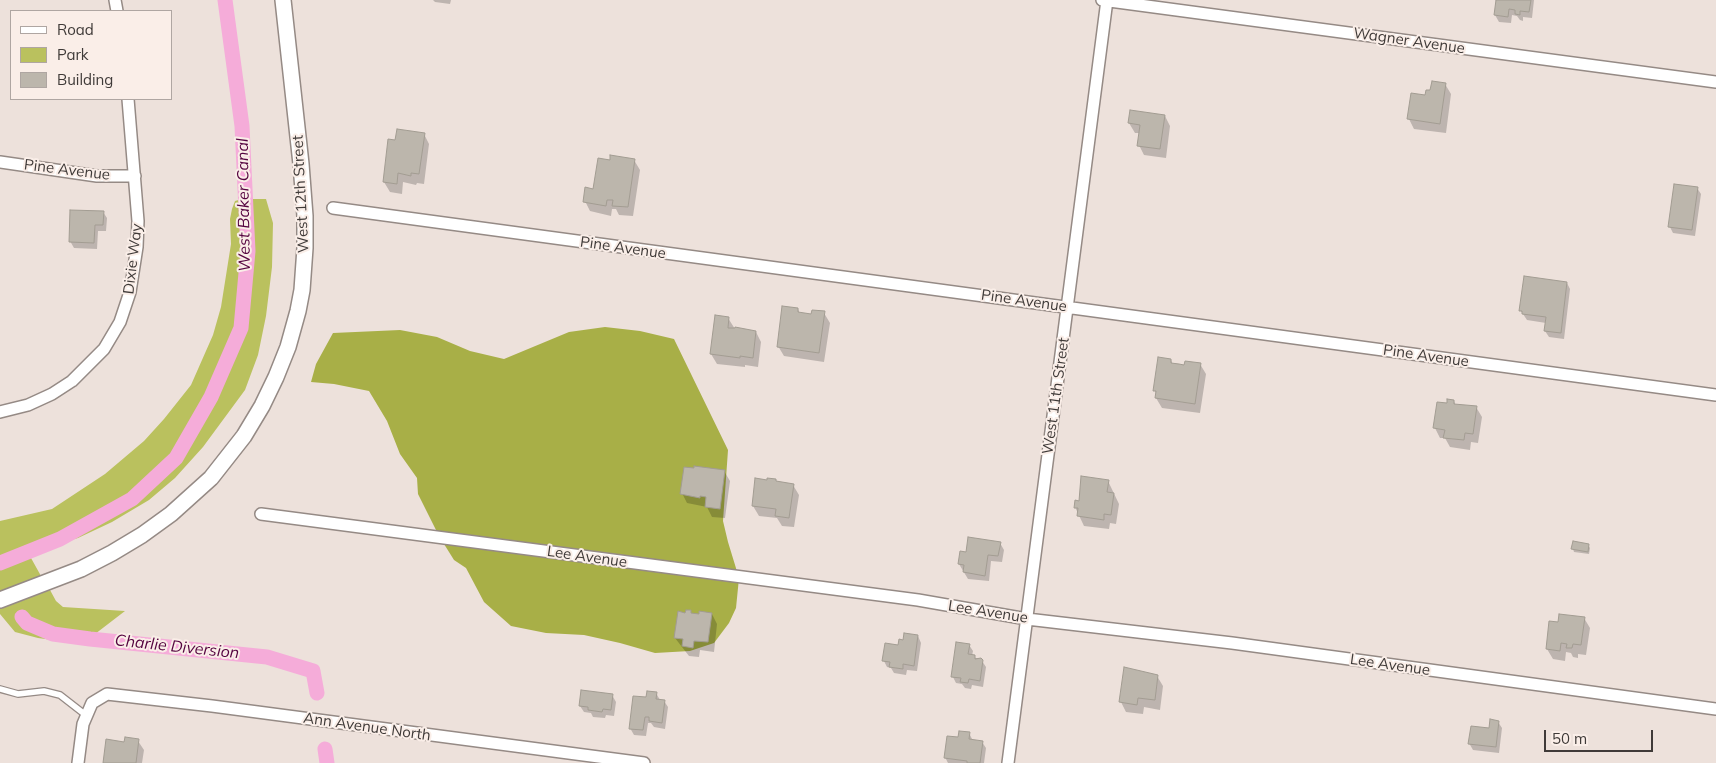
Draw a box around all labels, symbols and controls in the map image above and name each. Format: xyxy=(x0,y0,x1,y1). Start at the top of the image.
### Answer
legend xyxy=(10,10,172,100)
text: Road xyxy=(57,20,94,39)
street label: Wagner Avenue xyxy=(1352,24,1466,58)
text: Park xyxy=(57,45,89,64)
text: Building xyxy=(57,70,113,89)
street label: West 12th Street xyxy=(289,135,313,253)
water label: West Baker Canal xyxy=(233,138,255,272)
street label: Pine Avenue xyxy=(23,156,111,184)
street label: Dixie Way xyxy=(120,223,146,295)
street label: Pine Avenue xyxy=(579,233,667,263)
street label: Pine Avenue xyxy=(980,286,1068,316)
street label: West 11th Street xyxy=(1039,336,1073,456)
street label: Pine Avenue xyxy=(1382,341,1470,371)
street label: Lee Avenue xyxy=(546,542,628,572)
street label: Lee Avenue xyxy=(947,597,1029,627)
water label: Charlie Diversion xyxy=(114,631,240,663)
street label: Lee Avenue xyxy=(1349,650,1431,680)
street label: Ann Avenue North xyxy=(302,709,432,745)
scale bar xyxy=(1546,720,1655,752)
text: 50 m xyxy=(1552,729,1587,748)

